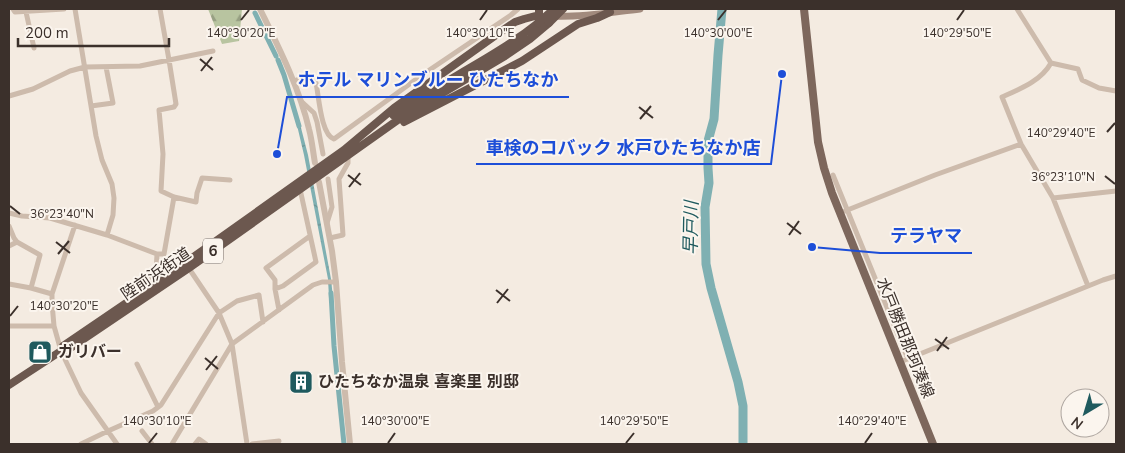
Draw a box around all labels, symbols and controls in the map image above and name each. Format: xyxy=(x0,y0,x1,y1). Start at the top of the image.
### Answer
scale bar xyxy=(18,15,169,47)
text: 200 m xyxy=(25,23,69,43)
text: 140°30'20"E xyxy=(206,25,276,41)
text: 140°30'10"E xyxy=(445,25,515,41)
text: 140°30'00"E xyxy=(683,25,753,41)
text: 140°29'50"E xyxy=(922,25,992,41)
callout: ホテル マリンブルー ひたちなか xyxy=(287,64,569,97)
text: ホテル マリンブルー ひたちなか xyxy=(297,68,559,92)
text: 140°29'40"E xyxy=(1026,125,1096,141)
callout: 車検のコバック 水戸ひたちなか店 xyxy=(476,131,771,164)
text: 車検のコバック 水戸ひたちなか店 xyxy=(486,136,760,160)
text: 36°23'10"N xyxy=(1031,169,1095,185)
water label: 早戸川 xyxy=(679,199,704,255)
text: 36°23'40"N xyxy=(30,206,94,222)
callout: テラヤマ xyxy=(880,220,972,253)
text: テラヤマ xyxy=(890,224,962,248)
road number: 6 xyxy=(203,238,223,264)
street label: 陸前浜街道 xyxy=(117,243,195,305)
street label: 水戸勝田那珂湊線 xyxy=(871,275,939,401)
text: 140°30'20"E xyxy=(29,298,99,314)
shop icon: ガリバー xyxy=(27,339,53,365)
place label: ガリバー xyxy=(58,341,122,363)
building icon: ひたちなか温泉 喜楽里 別邸 xyxy=(288,369,314,395)
place label: ひたちなか温泉 喜楽里 別邸 xyxy=(318,371,519,393)
north arrow xyxy=(1060,388,1110,438)
text: N xyxy=(1067,412,1087,434)
text: 140°30'10"E xyxy=(122,413,192,429)
text: 140°30'00"E xyxy=(360,413,430,429)
text: 140°29'50"E xyxy=(599,413,669,429)
text: 140°29'40"E xyxy=(837,413,907,429)

